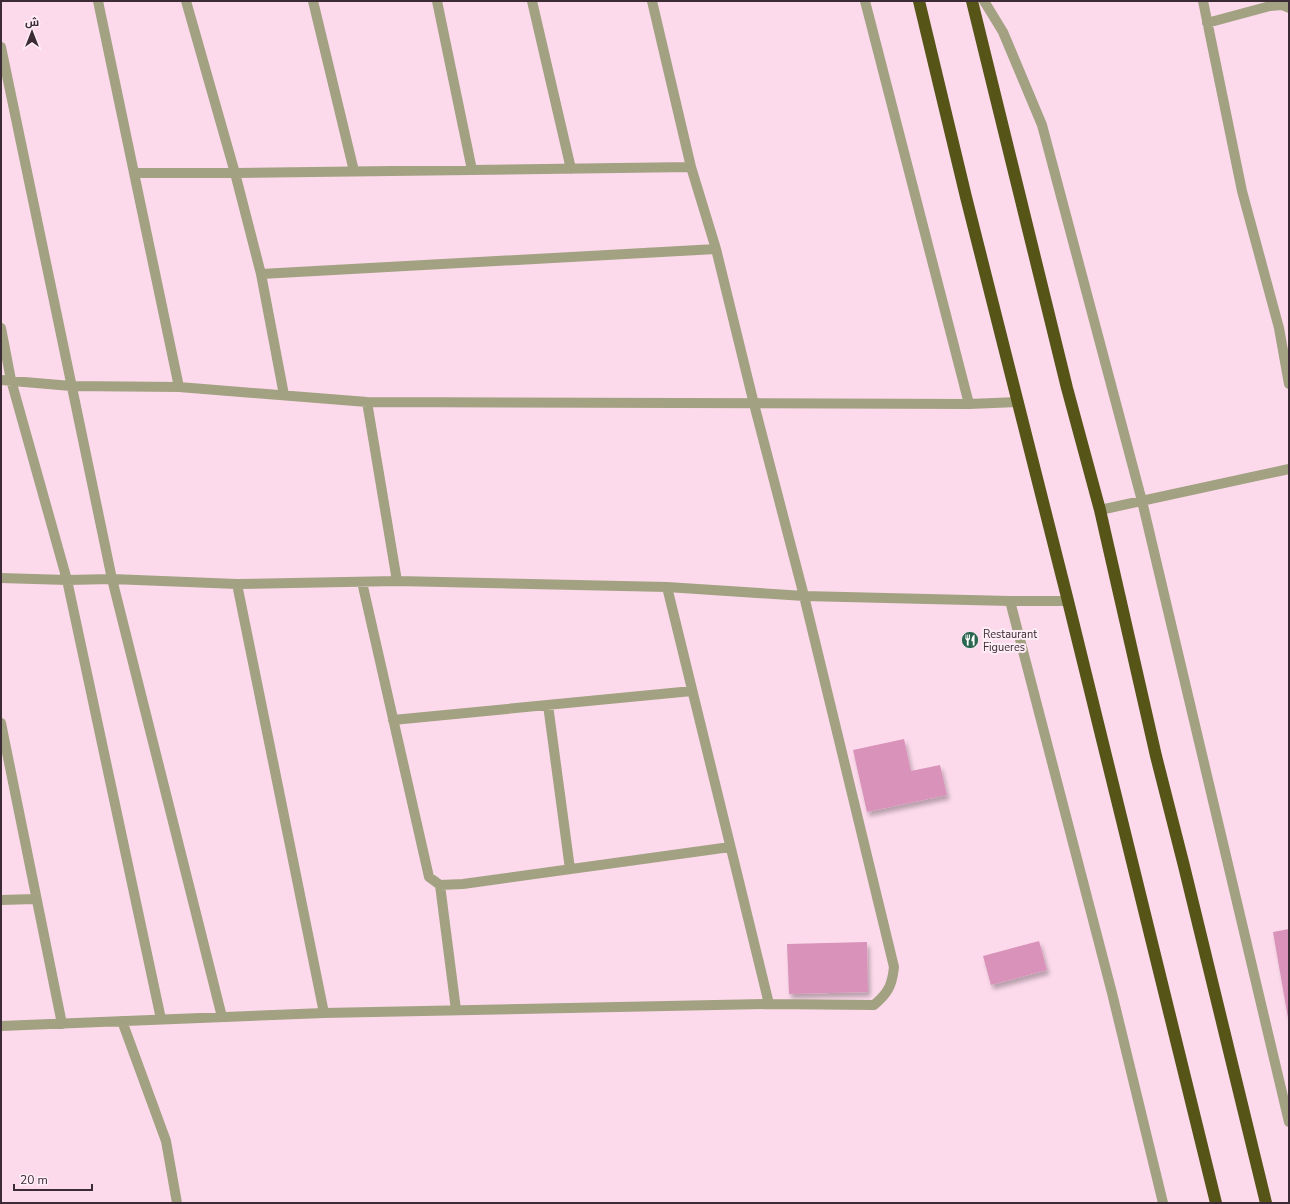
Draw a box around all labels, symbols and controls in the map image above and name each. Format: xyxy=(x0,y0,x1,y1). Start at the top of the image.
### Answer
north arrow xyxy=(12,12,52,52)
text: ش xyxy=(25,15,39,30)
place label: Restaurant Figueres xyxy=(983,627,1037,655)
restaurant icon: Restaurant Figueres xyxy=(960,630,980,650)
scale bar xyxy=(14,1166,92,1192)
text: 20 m xyxy=(20,1172,48,1188)

